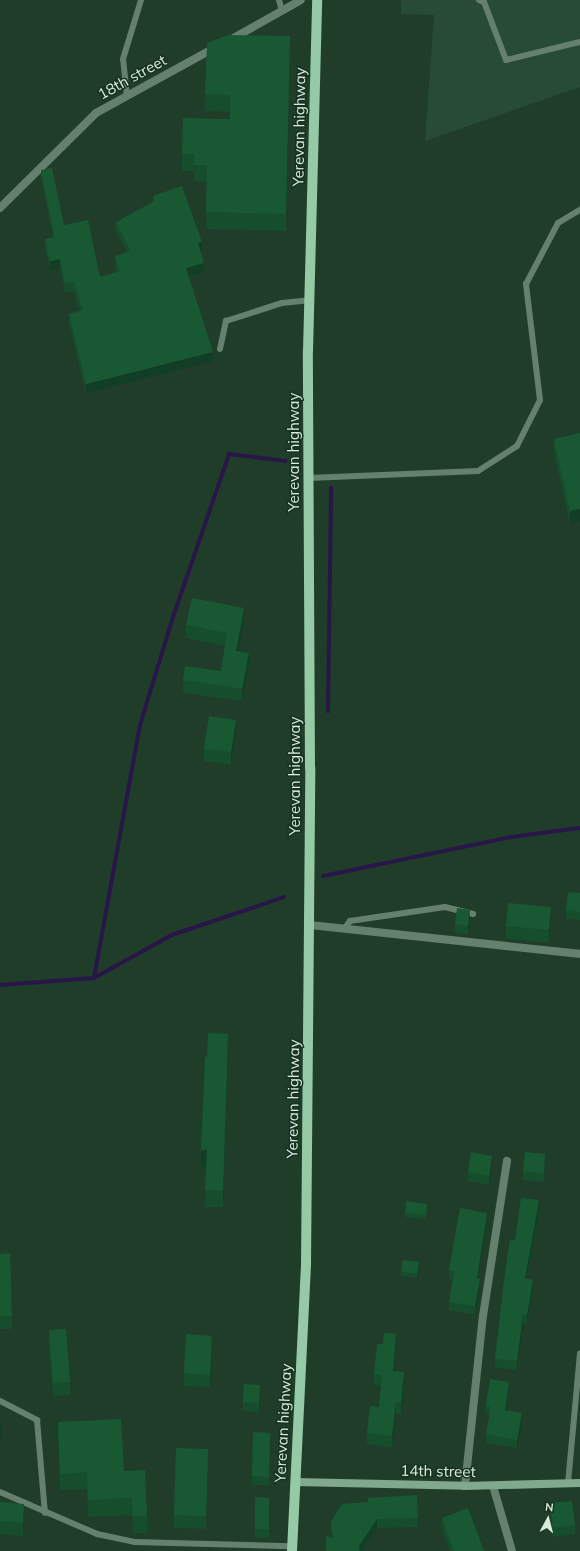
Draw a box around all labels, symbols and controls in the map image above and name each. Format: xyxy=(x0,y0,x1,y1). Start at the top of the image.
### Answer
street label: 18th street xyxy=(95,51,169,103)
street label: Yerevan highway xyxy=(289,67,309,187)
street label: Yerevan highway xyxy=(285,393,303,511)
street label: Yerevan highway xyxy=(286,717,304,835)
street label: Yerevan highway xyxy=(283,1039,303,1159)
street label: Yerevan highway xyxy=(271,1363,295,1483)
street label: 14th street xyxy=(400,1461,476,1481)
north arrow xyxy=(528,1499,568,1539)
text: N xyxy=(544,1500,554,1515)

